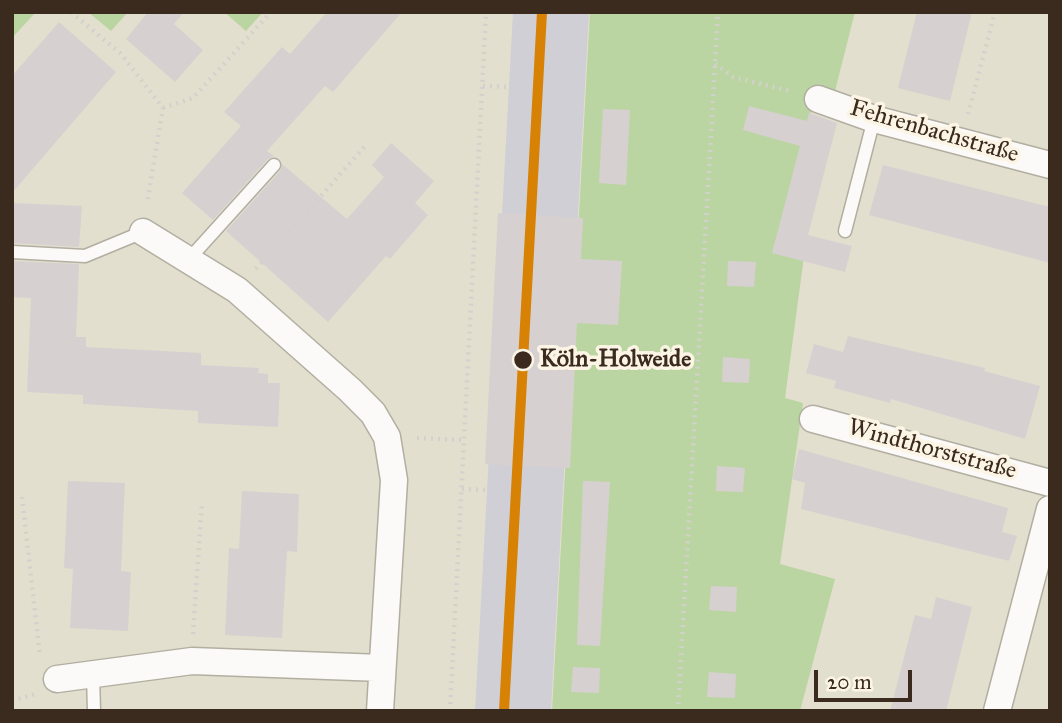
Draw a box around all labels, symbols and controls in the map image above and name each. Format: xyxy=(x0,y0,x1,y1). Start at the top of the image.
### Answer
street label: Fehrenbachstraße xyxy=(846,94,1022,170)
place label: Köln-Holweide xyxy=(540,346,691,374)
marker: Köln-Holweide xyxy=(512,349,534,371)
street label: Windthorststraße xyxy=(845,414,1019,486)
scale bar xyxy=(817,656,915,700)
text: 20 m xyxy=(827,669,872,695)

